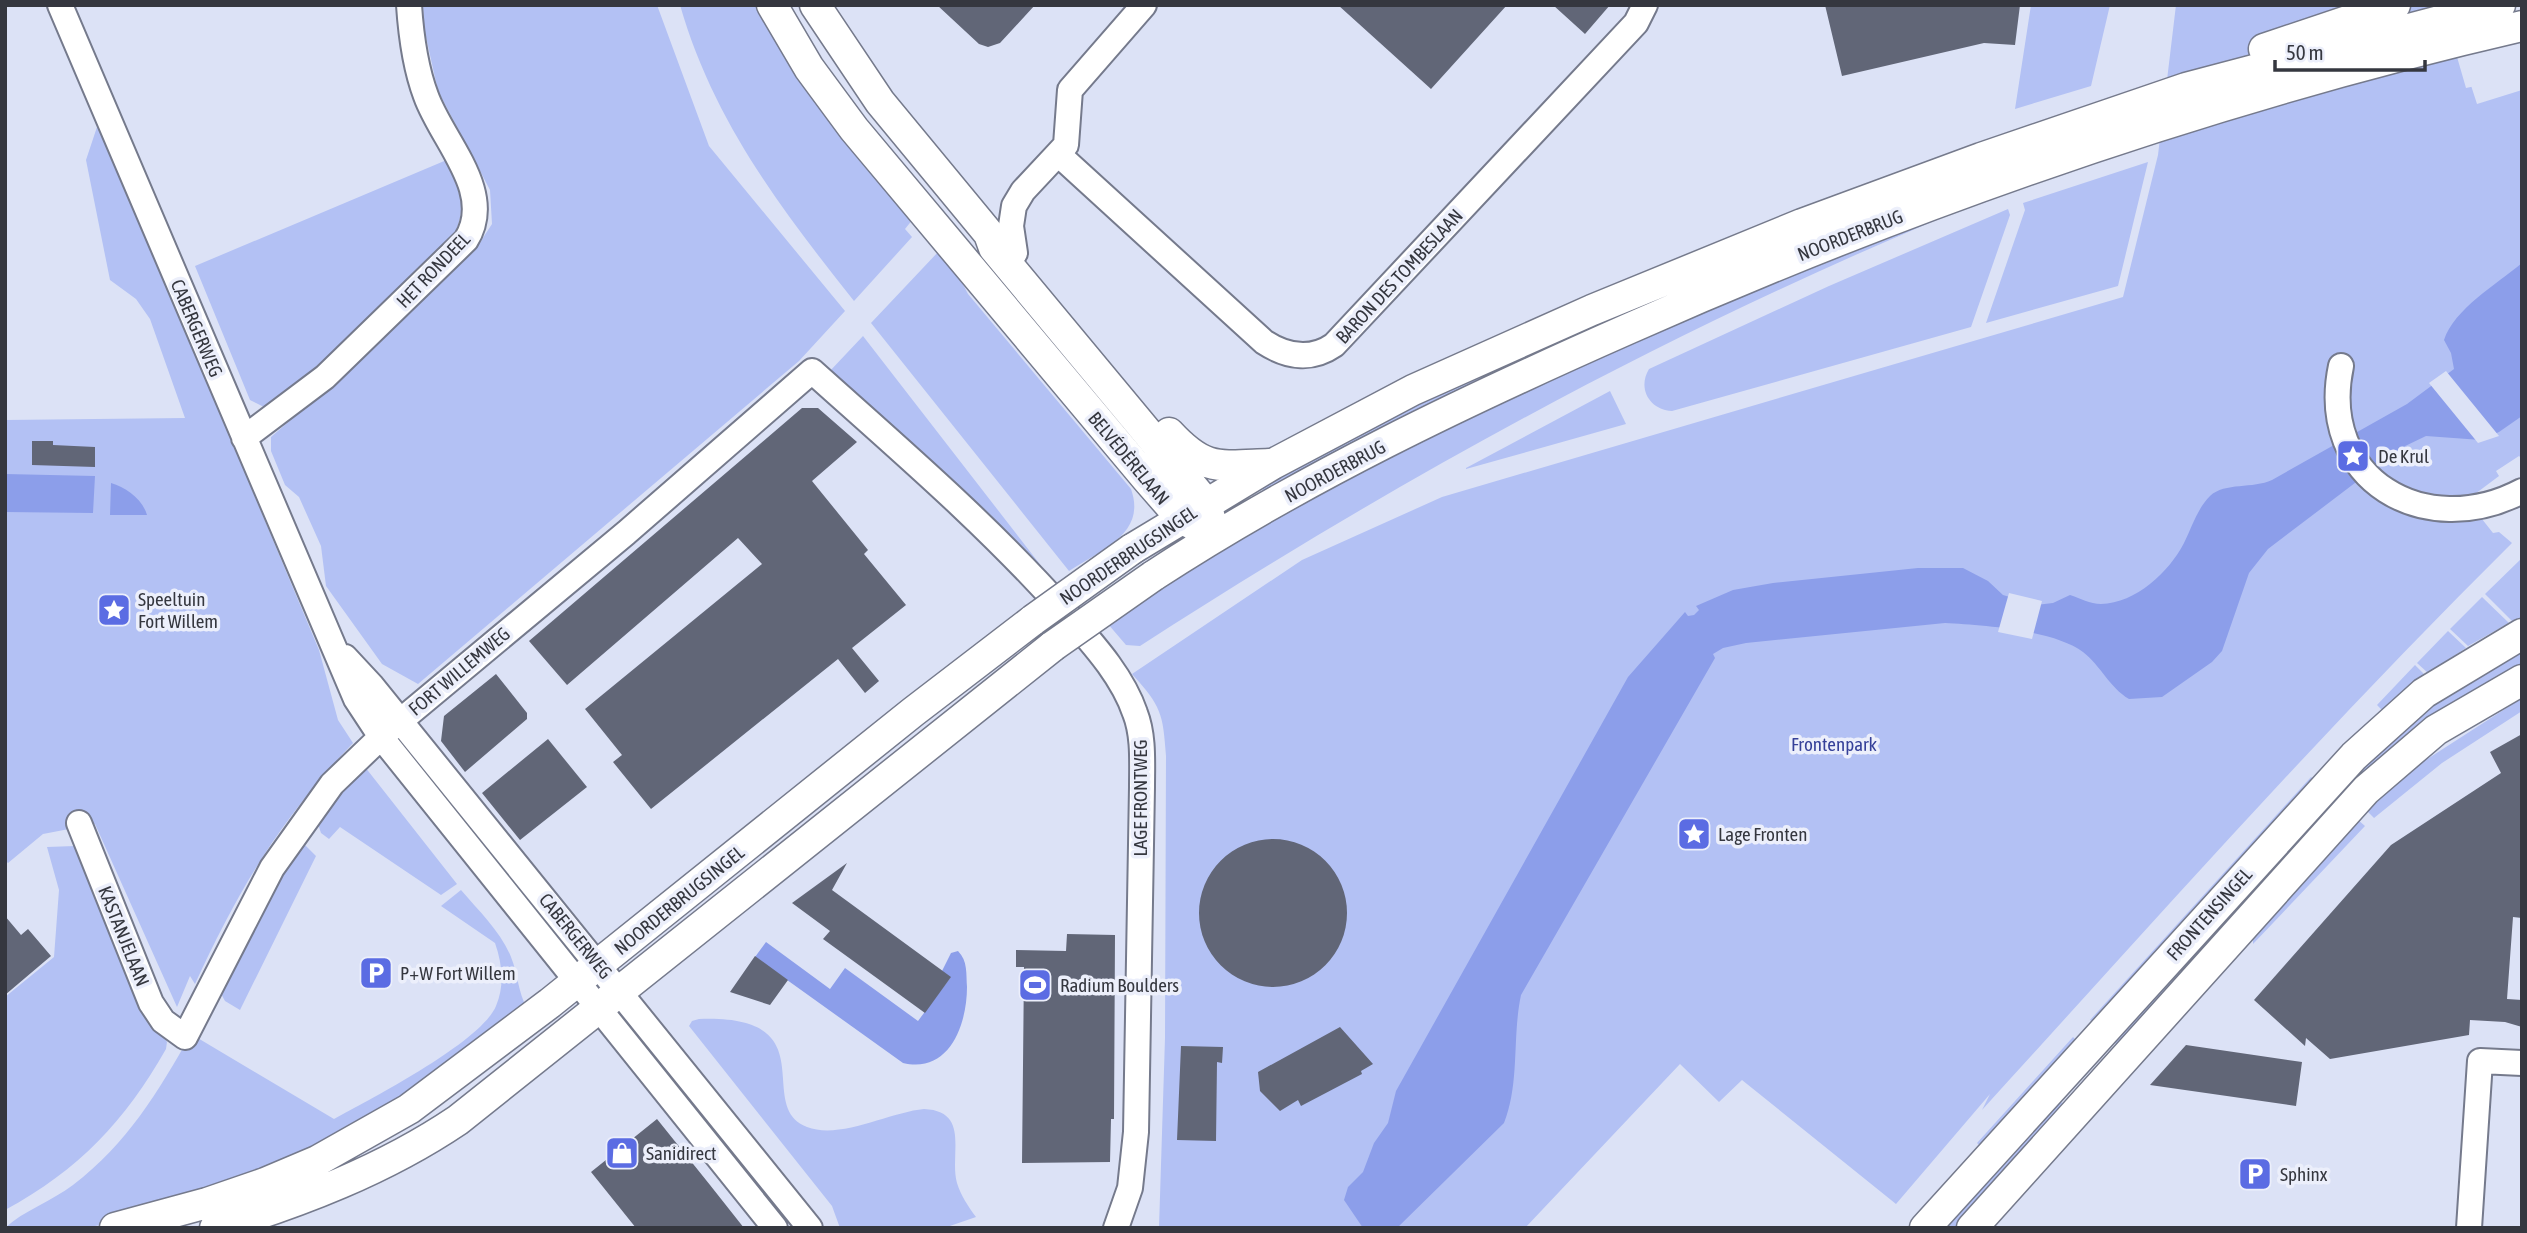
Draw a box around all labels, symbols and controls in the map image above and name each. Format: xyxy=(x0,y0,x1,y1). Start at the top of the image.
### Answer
scale bar xyxy=(2275,28,2426,72)
text: 50 m xyxy=(2286,40,2324,64)
street label: BARON DES TOMBESLAAN xyxy=(1331,204,1467,348)
street label: NOORDERBRUG xyxy=(1794,205,1906,265)
street label: HET RONDEEL xyxy=(392,227,475,312)
street label: CABERGERWEG xyxy=(167,276,227,380)
street label: BELVÉDÈRELAAN xyxy=(1084,407,1174,509)
street label: NOORDERBRUG xyxy=(1281,435,1389,507)
place icon: De Krul xyxy=(2334,437,2372,475)
place label: De Krul xyxy=(2378,445,2429,467)
street label: NOORDERBRUGSINGEL xyxy=(1055,501,1201,609)
place label: Speeltuin Fort Willem xyxy=(138,588,218,632)
place icon: Speeltuin Fort Willem xyxy=(95,591,133,629)
street label: FORT WILLEMWEG xyxy=(404,622,514,720)
park label: Frontenpark xyxy=(1791,733,1878,755)
street label: LAGE FRONTWEG xyxy=(1129,740,1151,856)
place icon: Lage Fronten xyxy=(1675,815,1713,853)
place label: Lage Fronten xyxy=(1718,823,1807,845)
street label: NOORDERBRUGSINGEL xyxy=(610,841,749,959)
street label: FRONTENSINGEL xyxy=(2162,863,2257,965)
street label: KASTANJELAAN xyxy=(94,883,154,989)
street label: CABERGERWEG xyxy=(535,889,617,983)
parking icon: P+W Fort Willem xyxy=(357,954,395,992)
place label: P+W Fort Willem xyxy=(400,962,516,984)
sports icon: Radium Boulders xyxy=(1016,966,1054,1004)
place label: Radium Boulders xyxy=(1060,974,1179,996)
shop icon: Sanidirect xyxy=(603,1134,641,1172)
place label: Sanidirect xyxy=(646,1142,716,1164)
parking icon: Sphinx xyxy=(2236,1155,2274,1193)
place label: Sphinx xyxy=(2280,1163,2328,1185)

